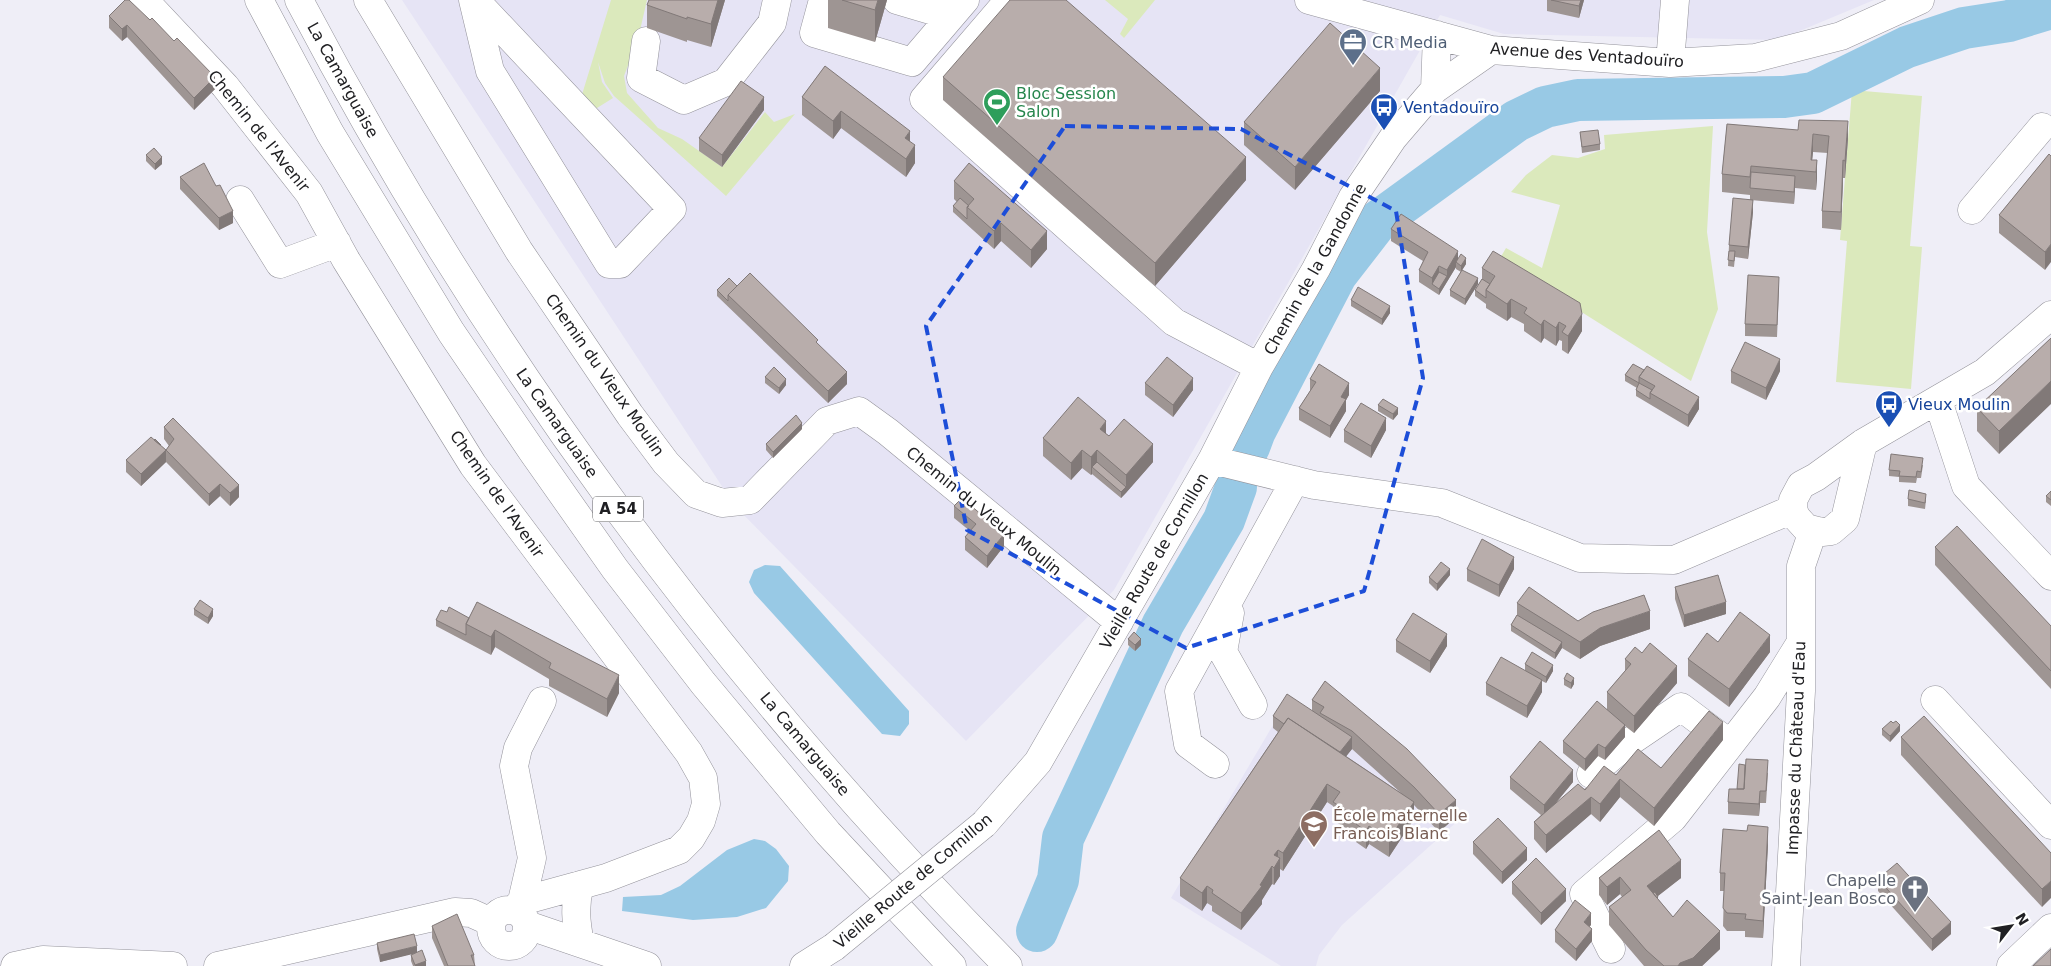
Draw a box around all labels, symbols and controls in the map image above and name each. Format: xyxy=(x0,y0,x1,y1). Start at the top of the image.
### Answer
street label: La Camarguaise xyxy=(303,19,383,141)
office icon: CR Media xyxy=(1338,27,1368,66)
place label: CR Media xyxy=(1372,33,1447,52)
street label: Avenue des Ventadouïro xyxy=(1489,39,1685,71)
street label: Chemin de l'Avenir xyxy=(204,66,314,196)
place label: Bloc Session Salon xyxy=(1016,84,1116,121)
sports icon: Bloc Session Salon xyxy=(982,87,1012,126)
bus stop icon: Ventadouïro xyxy=(1369,92,1399,131)
place label: Ventadouïro xyxy=(1403,98,1499,117)
street label: Chemin de la Gandonne xyxy=(1260,180,1370,358)
street label: Chemin du Vieux Moulin xyxy=(542,290,668,460)
street label: La Camarguaise xyxy=(512,365,602,481)
bus stop icon: Vieux Moulin xyxy=(1874,389,1904,428)
place label: Vieux Moulin xyxy=(1908,395,2010,414)
street label: Chemin de l'Avenir xyxy=(446,427,548,562)
street label: Chemin du Vieux Moulin xyxy=(903,443,1065,579)
street label: Vieille Route de Cornillon xyxy=(1096,469,1212,653)
road number: A 54 xyxy=(593,496,643,522)
street label: Impasse du Château d'Eau xyxy=(1783,641,1809,855)
street label: La Camarguaise xyxy=(756,688,854,800)
place label: École maternelle Francois Blanc xyxy=(1333,806,1468,843)
street label: Vieille Route de Cornillon xyxy=(830,809,996,953)
school or university icon: École maternelle Francois Blanc xyxy=(1299,809,1329,848)
place label: Chapelle Saint-Jean Bosco xyxy=(1761,871,1896,908)
church icon: Chapelle Saint-Jean Bosco xyxy=(1900,874,1930,913)
north arrow xyxy=(1986,901,2036,951)
text: N xyxy=(2012,910,2032,928)

